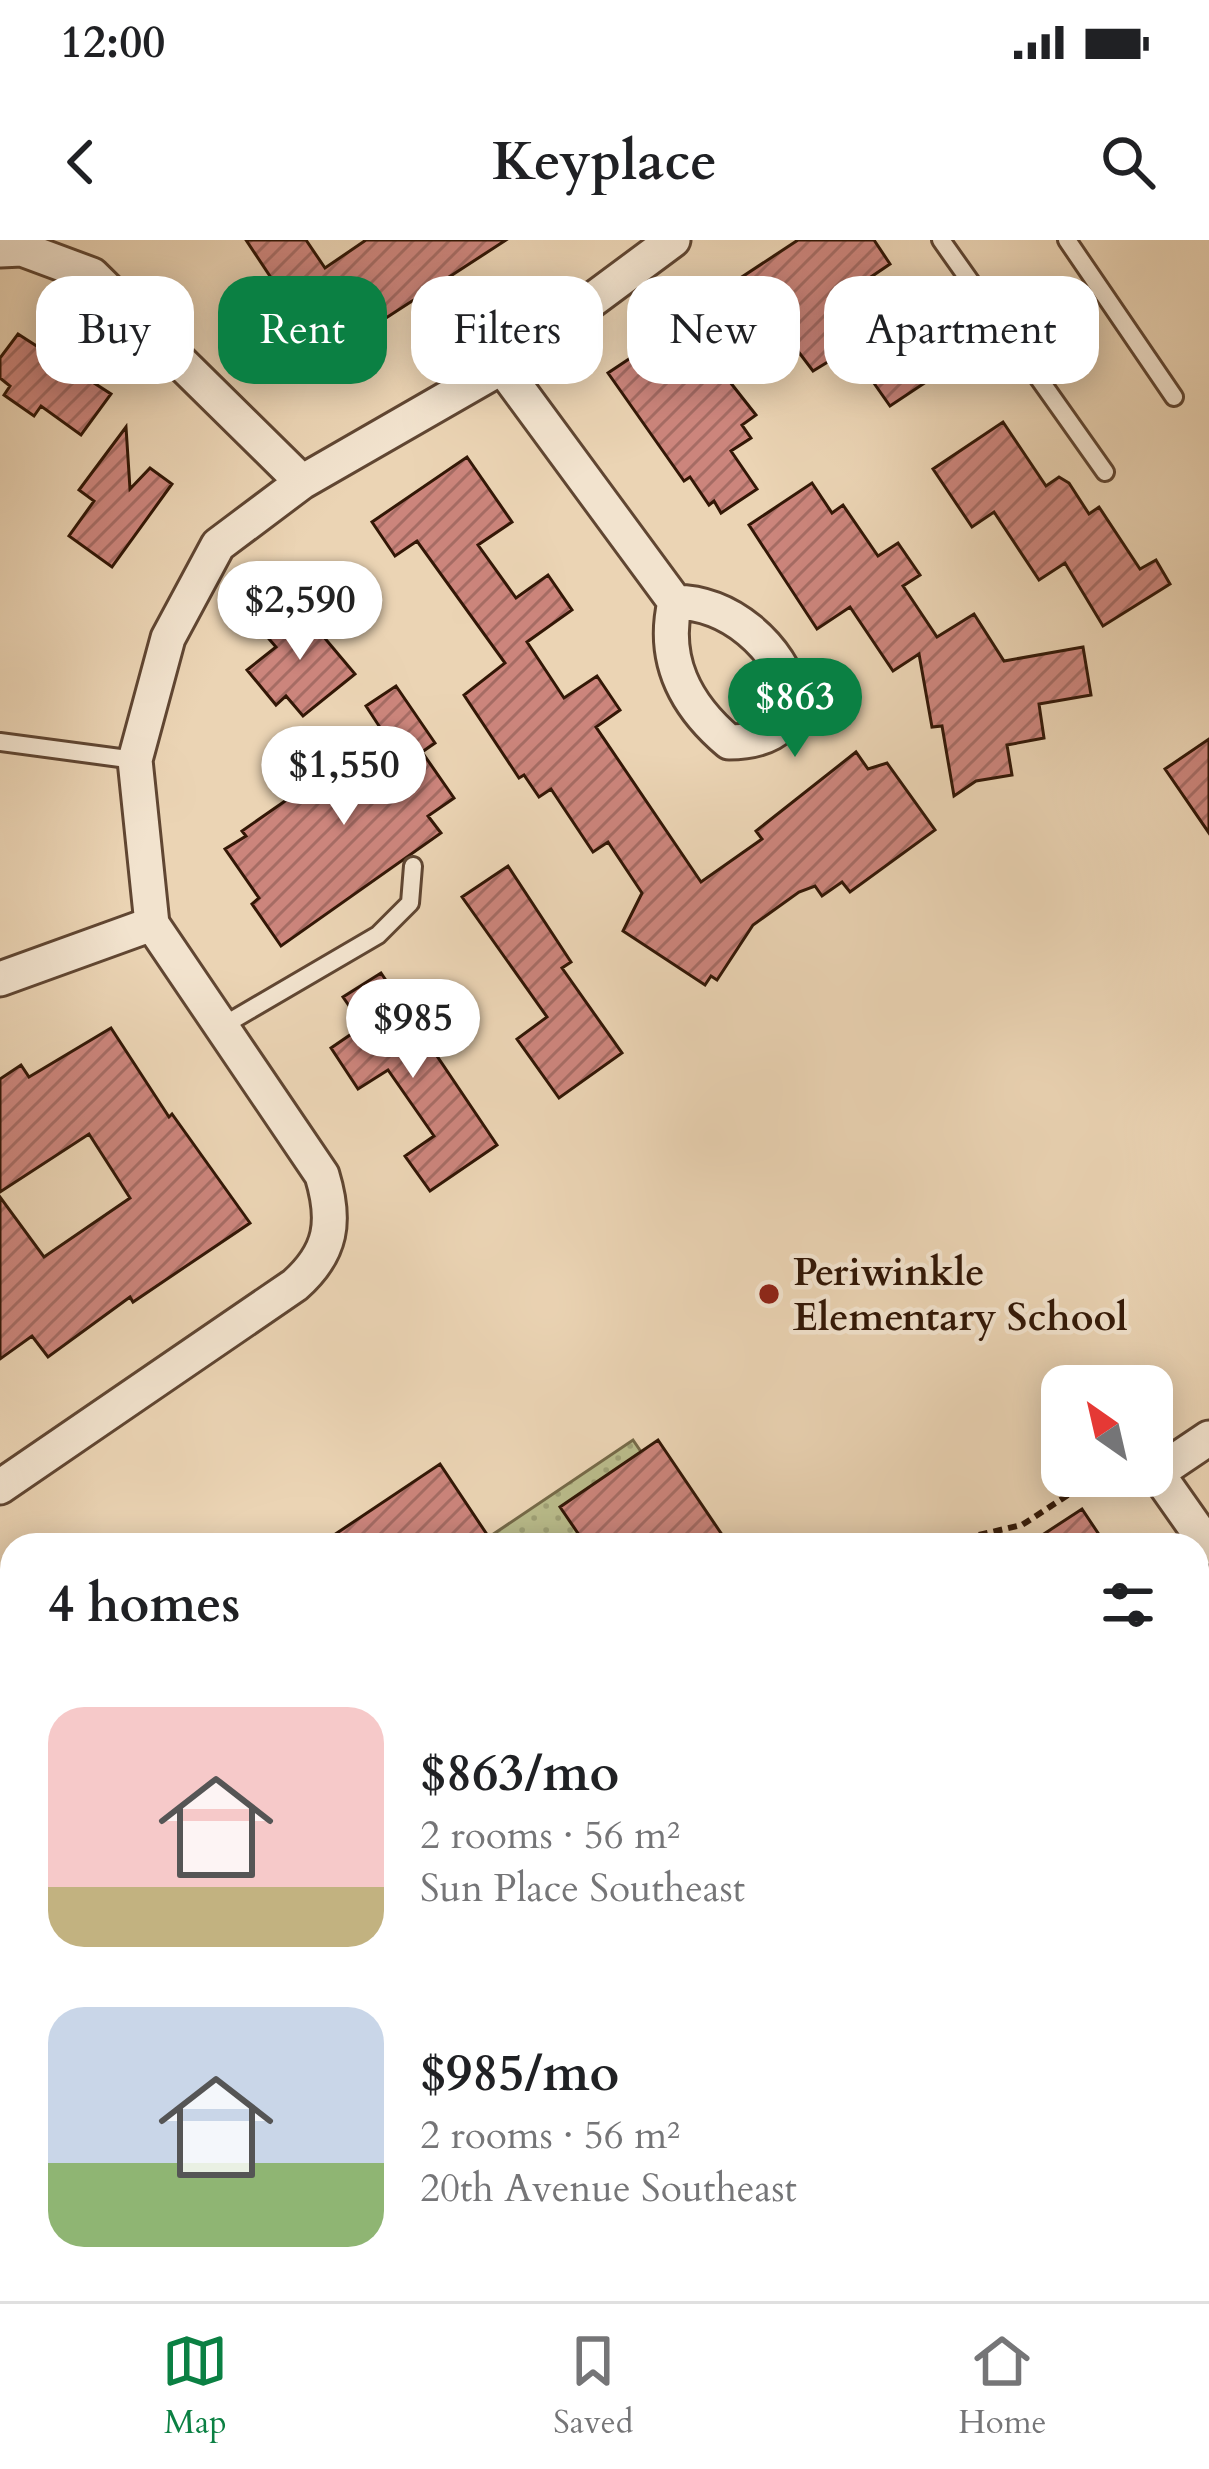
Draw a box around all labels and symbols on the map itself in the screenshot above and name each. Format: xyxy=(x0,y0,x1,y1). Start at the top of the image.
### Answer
pin: $2,590 xyxy=(202,561,398,663)
pin: $863 xyxy=(724,658,866,760)
pin: $1,550 xyxy=(246,726,442,828)
pin: $985 xyxy=(342,979,484,1081)
place label: Periwinkle Elementary School xyxy=(793,1246,1128,1344)
marker: Periwinkle Elementary School xyxy=(756,1281,782,1307)
north arrow xyxy=(1041,1365,1173,1497)

